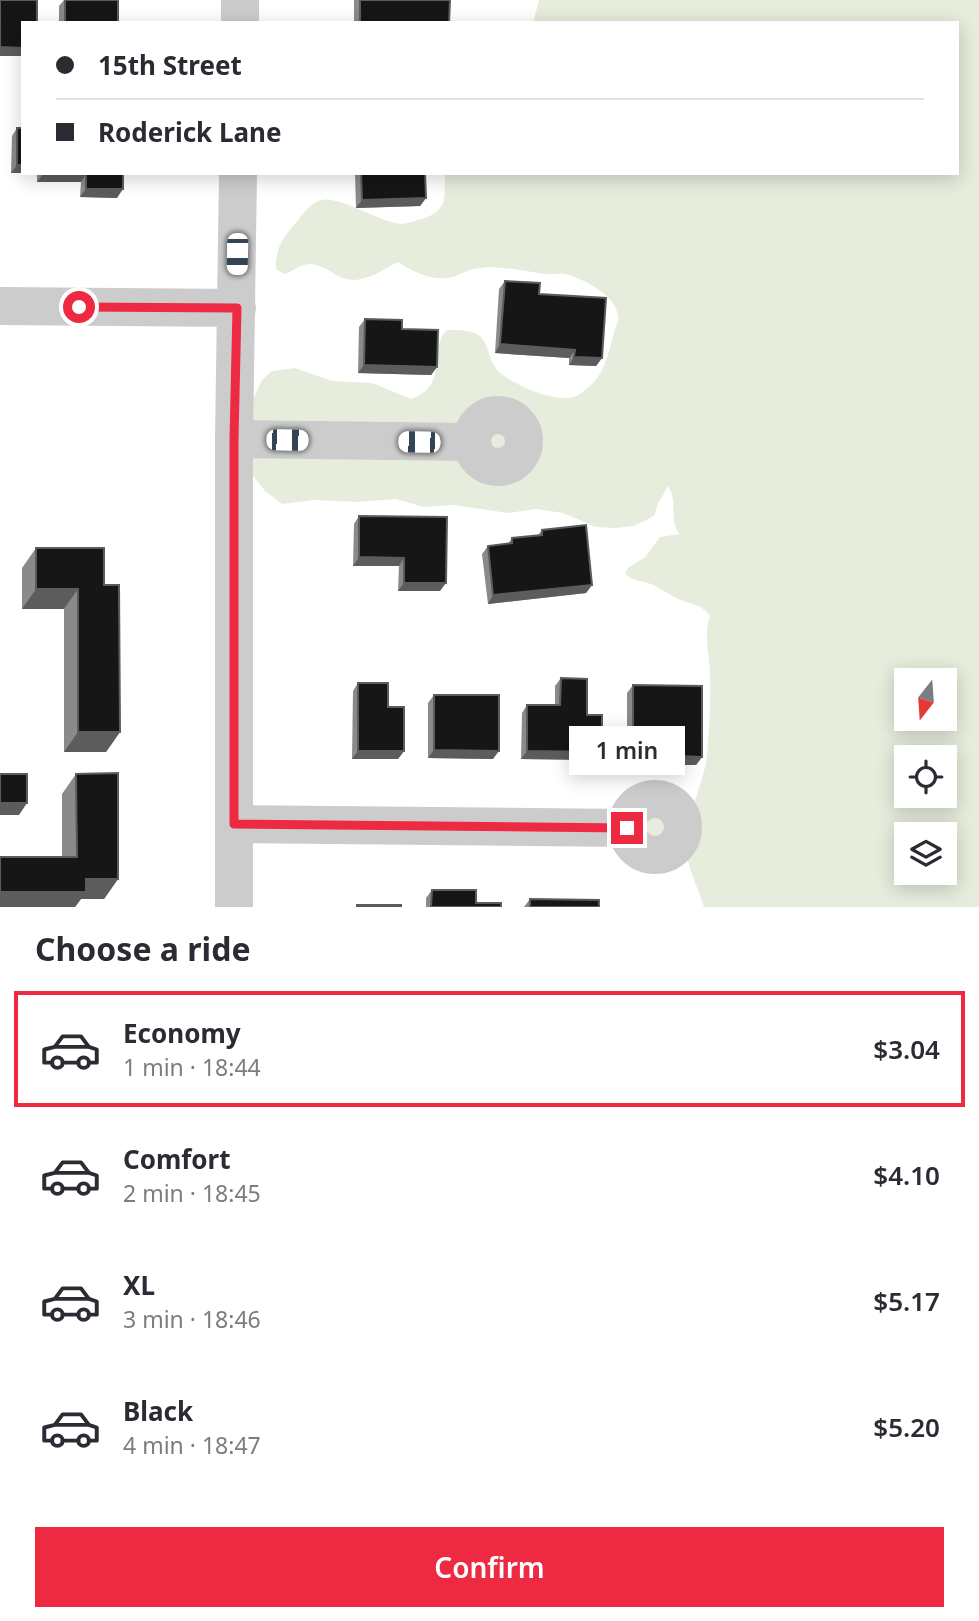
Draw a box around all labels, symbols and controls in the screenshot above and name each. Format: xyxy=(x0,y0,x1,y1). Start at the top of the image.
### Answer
text: 15th Street xyxy=(98,47,242,83)
text: Roderick Lane xyxy=(98,114,281,150)
car xyxy=(227,233,248,275)
route start xyxy=(63,291,95,323)
car xyxy=(266,429,309,451)
car xyxy=(398,431,441,453)
north arrow xyxy=(894,668,957,732)
map controls xyxy=(894,668,957,885)
callout: 1 min xyxy=(569,726,685,776)
text: 1 min xyxy=(596,734,658,766)
button: locate xyxy=(894,745,957,808)
route end xyxy=(611,812,643,844)
button: layers xyxy=(894,822,957,885)
text: Choose a ride xyxy=(35,927,251,970)
text: Economy xyxy=(123,1015,241,1051)
icon: car xyxy=(39,1018,102,1081)
text: $3.04 xyxy=(873,1031,940,1067)
text: 1 min · 18:44 xyxy=(123,1051,261,1083)
text: Comfort xyxy=(123,1141,231,1177)
icon: car xyxy=(39,1144,102,1207)
text: $4.10 xyxy=(873,1157,940,1193)
text: 2 min · 18:45 xyxy=(123,1177,261,1209)
text: XL xyxy=(123,1267,155,1303)
icon: car xyxy=(39,1270,102,1333)
text: $5.17 xyxy=(873,1283,940,1319)
text: 3 min · 18:46 xyxy=(123,1303,261,1335)
text: Black xyxy=(123,1393,193,1429)
icon: car xyxy=(39,1396,102,1459)
text: $5.20 xyxy=(873,1409,940,1445)
text: 4 min · 18:47 xyxy=(123,1429,261,1461)
button: Confirm xyxy=(35,1527,944,1607)

